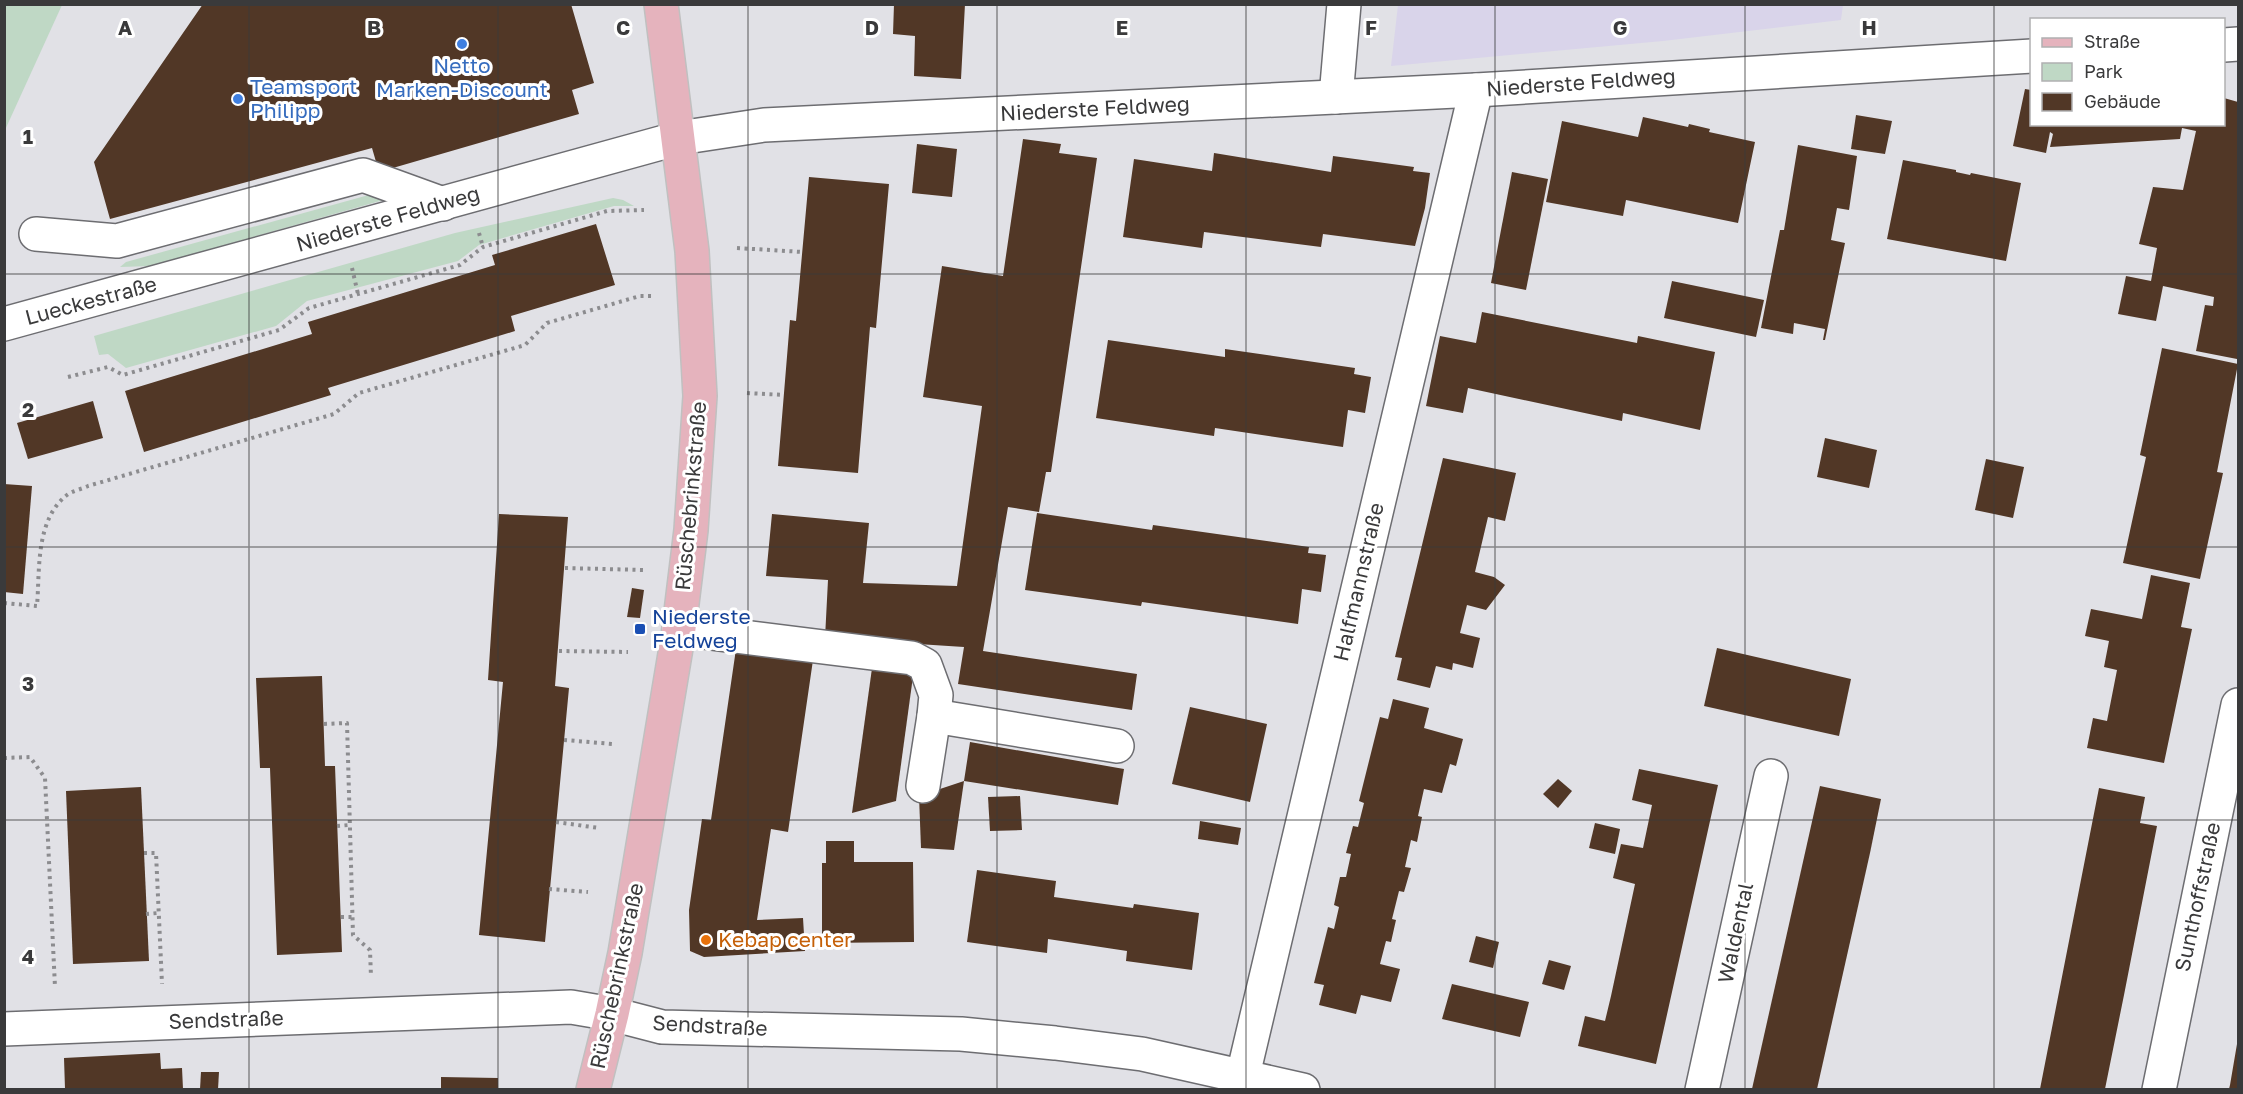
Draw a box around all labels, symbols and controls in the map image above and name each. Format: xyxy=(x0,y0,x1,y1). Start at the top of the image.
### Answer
text: A xyxy=(118,15,132,39)
text: B xyxy=(367,15,381,39)
text: C xyxy=(616,15,630,39)
text: D xyxy=(865,15,879,39)
text: E xyxy=(1116,15,1128,39)
text: F xyxy=(1365,15,1377,39)
text: G xyxy=(1613,15,1627,39)
text: H xyxy=(1861,15,1877,39)
legend xyxy=(2030,18,2225,126)
text: Straße xyxy=(2084,30,2140,52)
marker: Netto Marken-Discount xyxy=(455,37,469,51)
place label: Netto Marken-Discount xyxy=(376,52,548,102)
text: Park xyxy=(2084,60,2123,82)
street label: Niederste Feldweg xyxy=(1485,62,1677,102)
place label: Teamsport Philipp xyxy=(250,73,357,123)
street label: Niederste Feldweg xyxy=(999,90,1190,126)
text: Gebäude xyxy=(2084,90,2161,112)
marker: Teamsport Philipp xyxy=(231,92,245,106)
text: 1 xyxy=(23,124,33,148)
street label: Niederste Feldweg xyxy=(293,179,483,257)
street label: Lueckestraße xyxy=(22,270,159,330)
text: 2 xyxy=(22,397,34,421)
street label: Rüschebrinkstraße xyxy=(669,400,711,591)
street label: Halfmannstraße xyxy=(1327,500,1389,664)
place label: Niederste Feldweg xyxy=(652,603,751,653)
marker: Niederste Feldweg xyxy=(633,622,647,636)
text: 3 xyxy=(22,671,34,695)
street label: Sunthoffstraße xyxy=(2169,820,2226,974)
street label: Rüschebrinkstraße xyxy=(584,880,648,1071)
street label: Waldental xyxy=(1712,880,1758,986)
place label: Kebap center xyxy=(718,926,852,952)
marker: Kebap center xyxy=(699,933,713,947)
text: 4 xyxy=(22,944,34,968)
street label: Sendstraße xyxy=(168,1004,284,1034)
street label: Sendstraße xyxy=(652,1009,768,1041)

